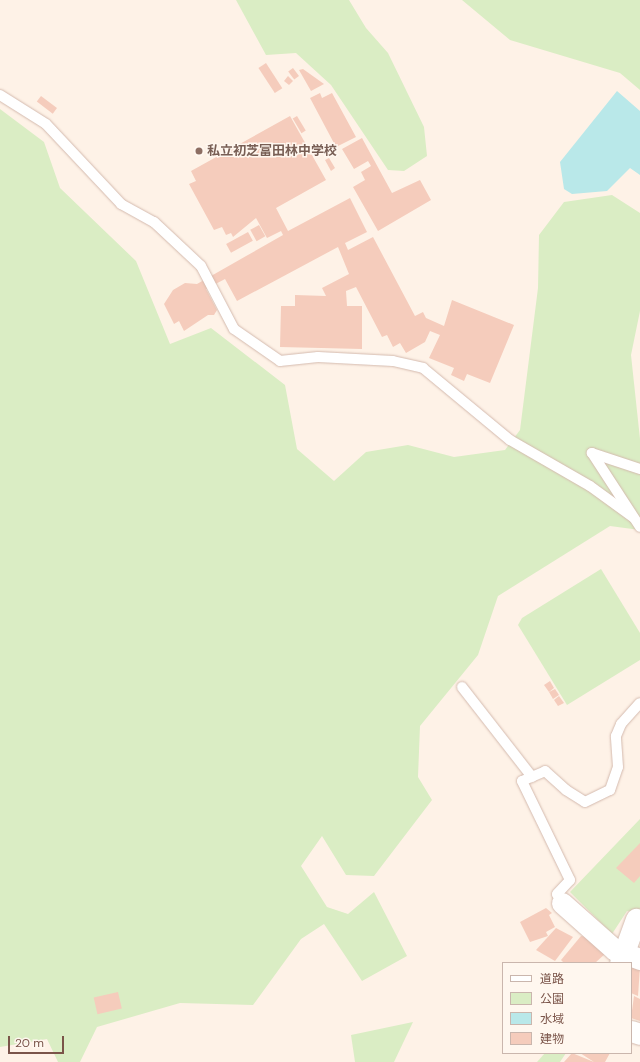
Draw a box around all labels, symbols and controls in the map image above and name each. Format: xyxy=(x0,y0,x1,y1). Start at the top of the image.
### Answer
place label: 私立初芝富田林中学校 xyxy=(207,143,337,159)
marker: 私立初芝富田林中学校 xyxy=(194,146,204,156)
legend xyxy=(502,962,632,1054)
text: 道路 xyxy=(540,971,564,987)
text: 公園 xyxy=(540,991,564,1007)
text: 水域 xyxy=(540,1011,564,1027)
scale bar xyxy=(10,1028,66,1054)
text: 建物 xyxy=(540,1031,564,1047)
text: 20 m xyxy=(15,1035,44,1051)

